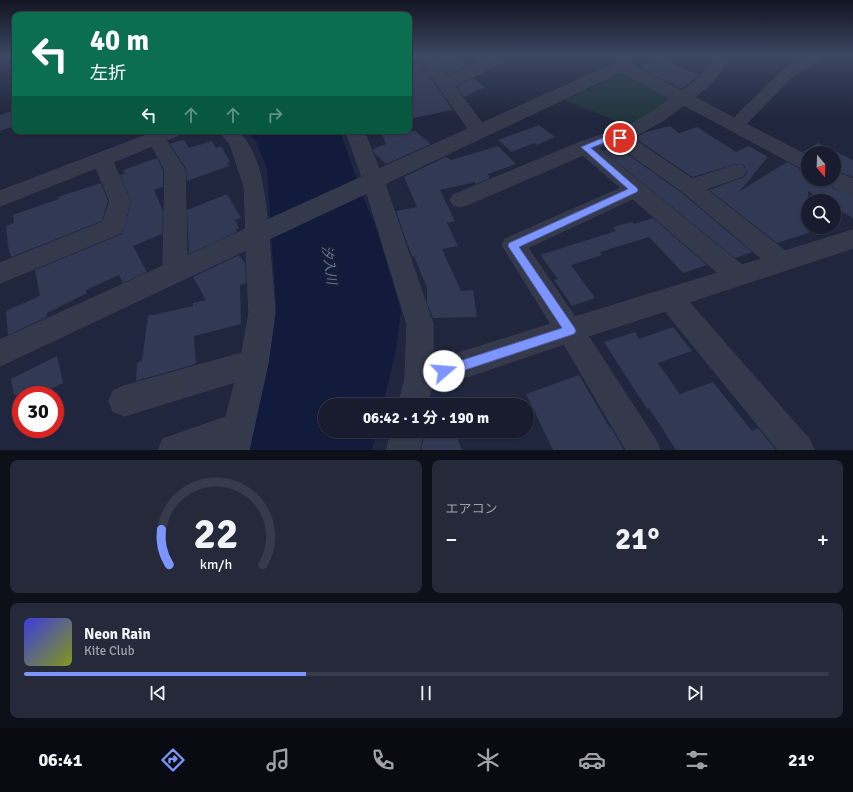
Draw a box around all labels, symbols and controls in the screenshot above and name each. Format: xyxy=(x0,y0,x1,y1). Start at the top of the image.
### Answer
text: 40 m xyxy=(90,24,149,58)
icon: left xyxy=(24,28,76,80)
text: 左折 xyxy=(90,62,126,84)
icon: left xyxy=(138,104,160,126)
icon: ahead xyxy=(180,104,202,126)
icon: ahead xyxy=(222,104,244,126)
icon: right xyxy=(264,104,286,126)
pin xyxy=(603,121,637,155)
icon: arrive xyxy=(609,127,631,149)
north arrow xyxy=(801,146,841,186)
map controls xyxy=(801,146,841,234)
button: search xyxy=(801,194,841,234)
water label: 汐入川 xyxy=(318,245,340,287)
position arrow xyxy=(423,350,465,392)
speed limit sign: 30 xyxy=(12,386,64,438)
text: 06:42 · 1 分 · 190 m xyxy=(363,409,489,427)
text: エアコン xyxy=(446,501,498,517)
text: 22 xyxy=(193,508,238,559)
text: 21° xyxy=(615,521,659,558)
text: − xyxy=(446,526,457,553)
text: + xyxy=(817,526,829,553)
text: km/h xyxy=(200,555,232,572)
text: Neon Rain xyxy=(84,625,151,643)
text: Kite Club xyxy=(84,643,135,659)
icon: previous xyxy=(147,682,169,704)
icon: pause xyxy=(415,682,437,704)
icon: next xyxy=(684,682,706,704)
icon: directions xyxy=(159,746,187,774)
icon: music xyxy=(264,746,292,774)
icon: phone xyxy=(369,746,397,774)
icon: climate xyxy=(474,746,502,774)
icon: car xyxy=(578,746,606,774)
icon: filters xyxy=(683,746,711,774)
text: 06:41 xyxy=(38,749,83,771)
text: 21° xyxy=(788,749,815,771)

